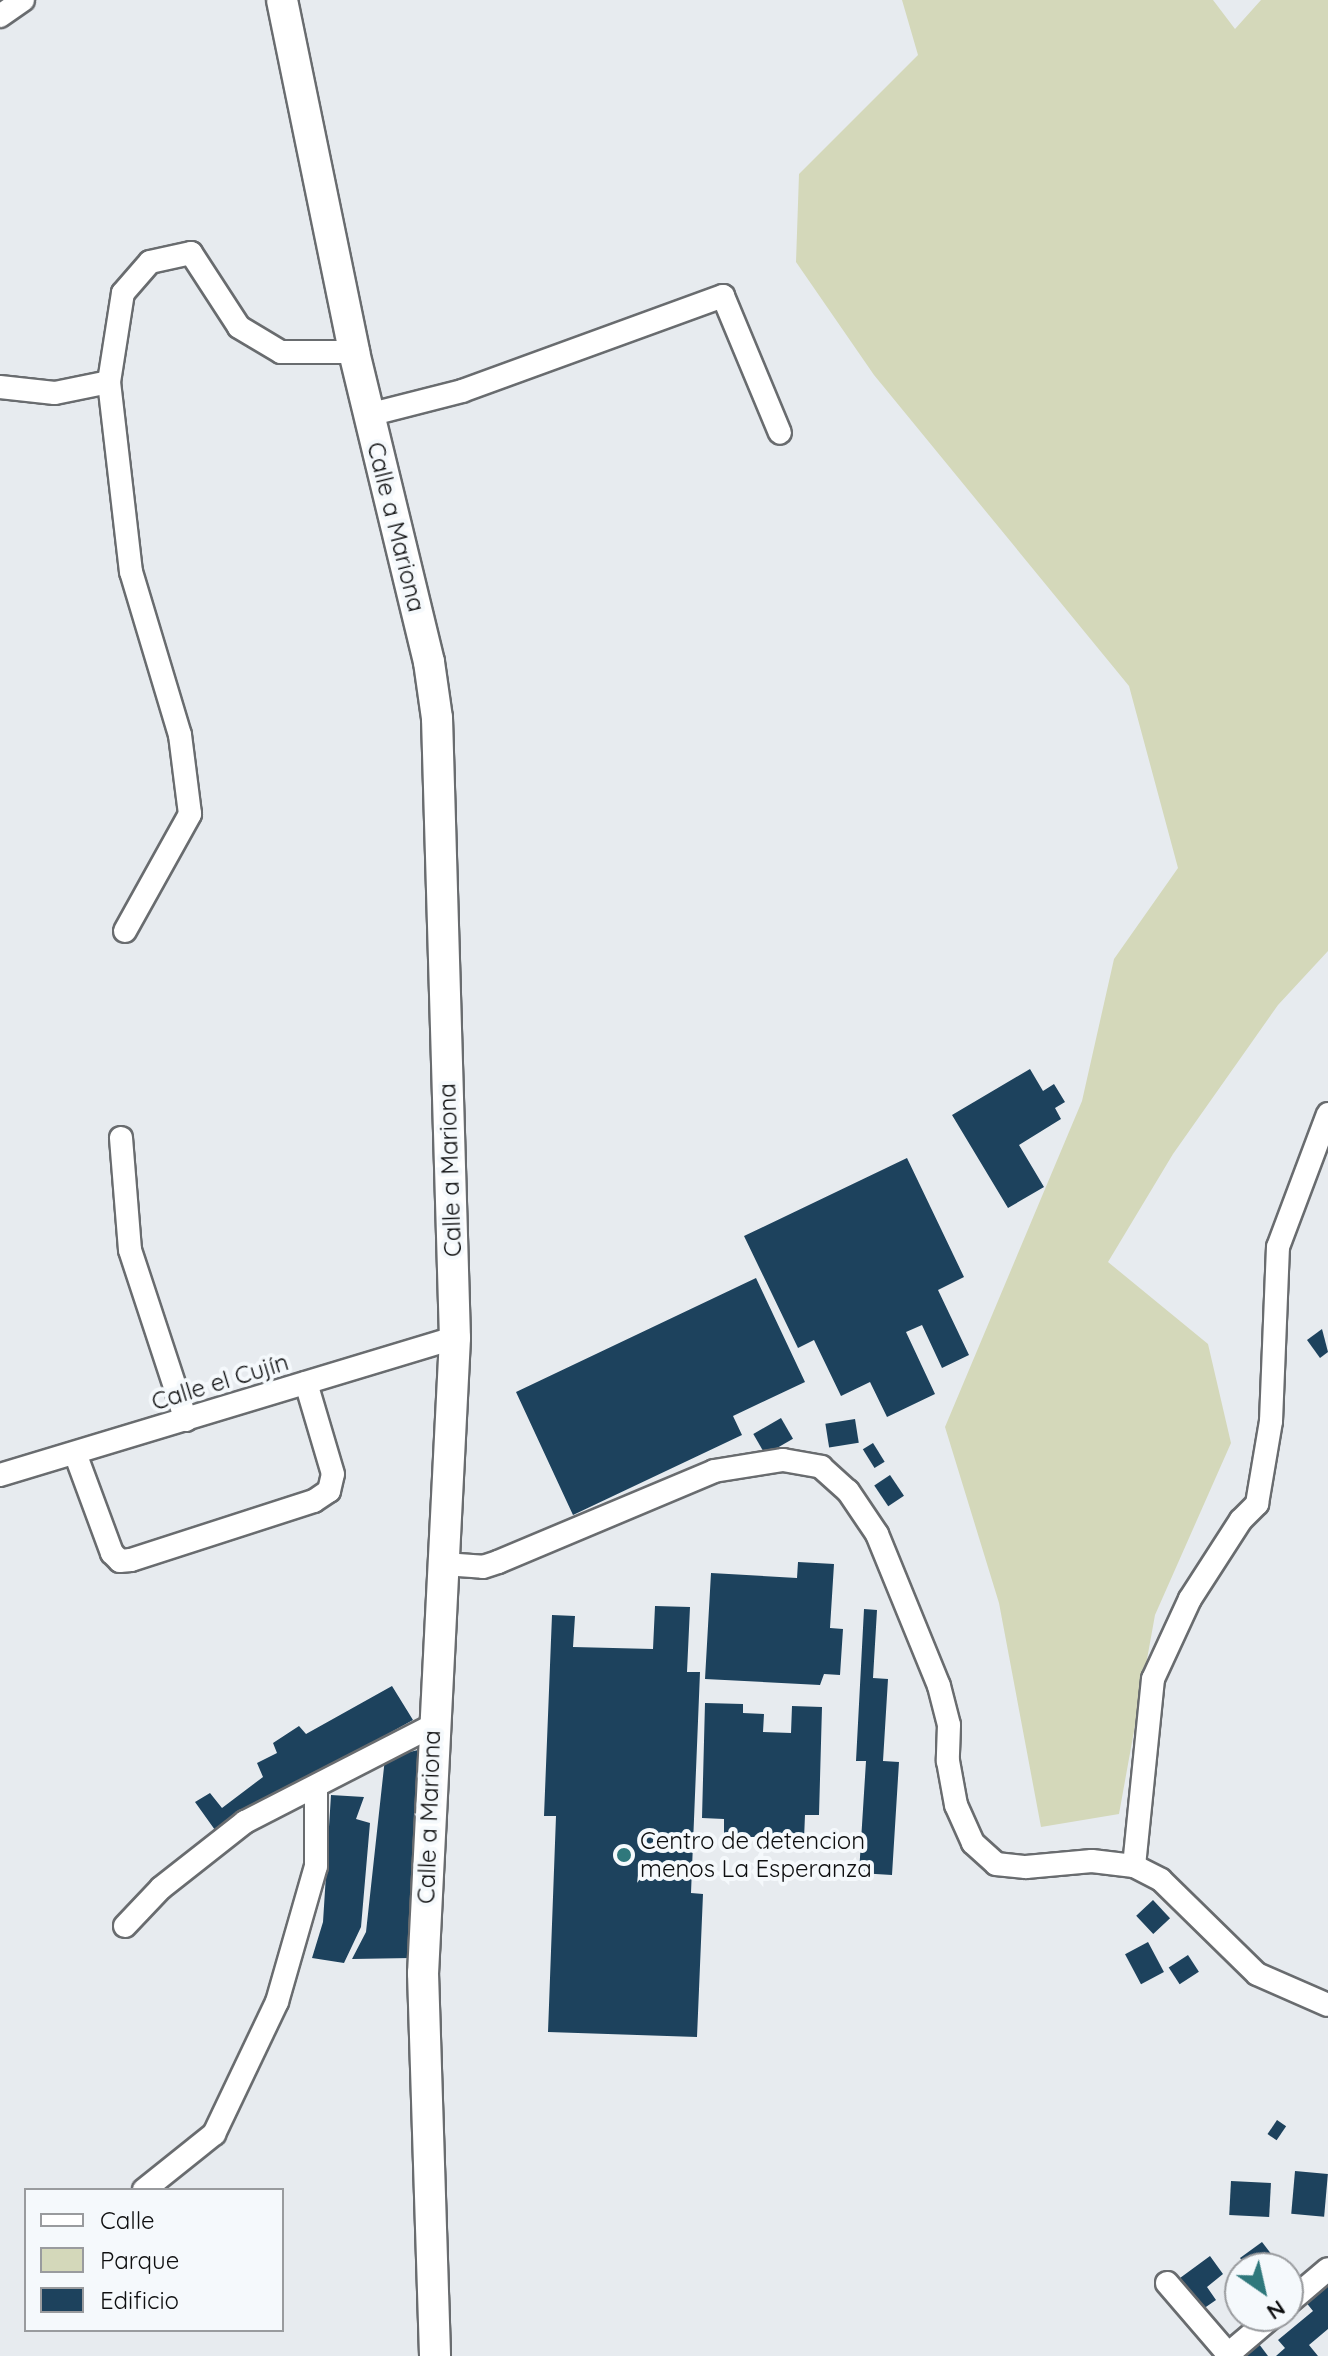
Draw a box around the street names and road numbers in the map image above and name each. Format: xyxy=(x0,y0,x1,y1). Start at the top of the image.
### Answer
street label: Calle a Mariona xyxy=(361,439,431,615)
street label: Calle a Mariona xyxy=(433,1083,467,1257)
street label: Calle el Cujín xyxy=(148,1348,292,1416)
street label: Calle a Mariona xyxy=(412,1730,446,1904)

